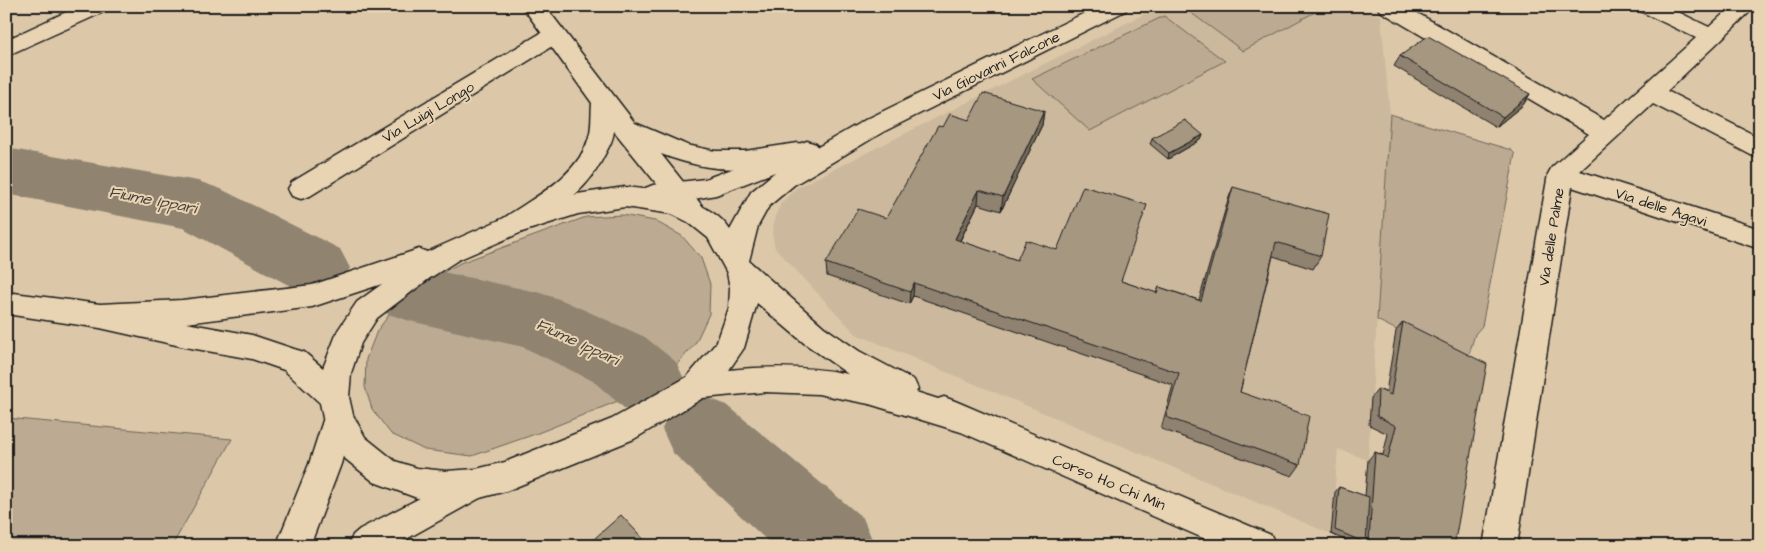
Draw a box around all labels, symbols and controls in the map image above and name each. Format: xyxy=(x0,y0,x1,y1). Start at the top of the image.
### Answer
street label: Via Giovanni Falcone xyxy=(929,27,1063,106)
street label: Via Luigi Longo xyxy=(378,76,479,149)
water label: Fiume Ippari xyxy=(107,181,201,220)
street label: Via delle Agavi xyxy=(1612,183,1710,233)
street label: Via delle Palme xyxy=(1533,186,1570,288)
water label: Fiume Ippari xyxy=(533,313,625,372)
street label: Corso Ho Chi Min xyxy=(1049,449,1169,516)

